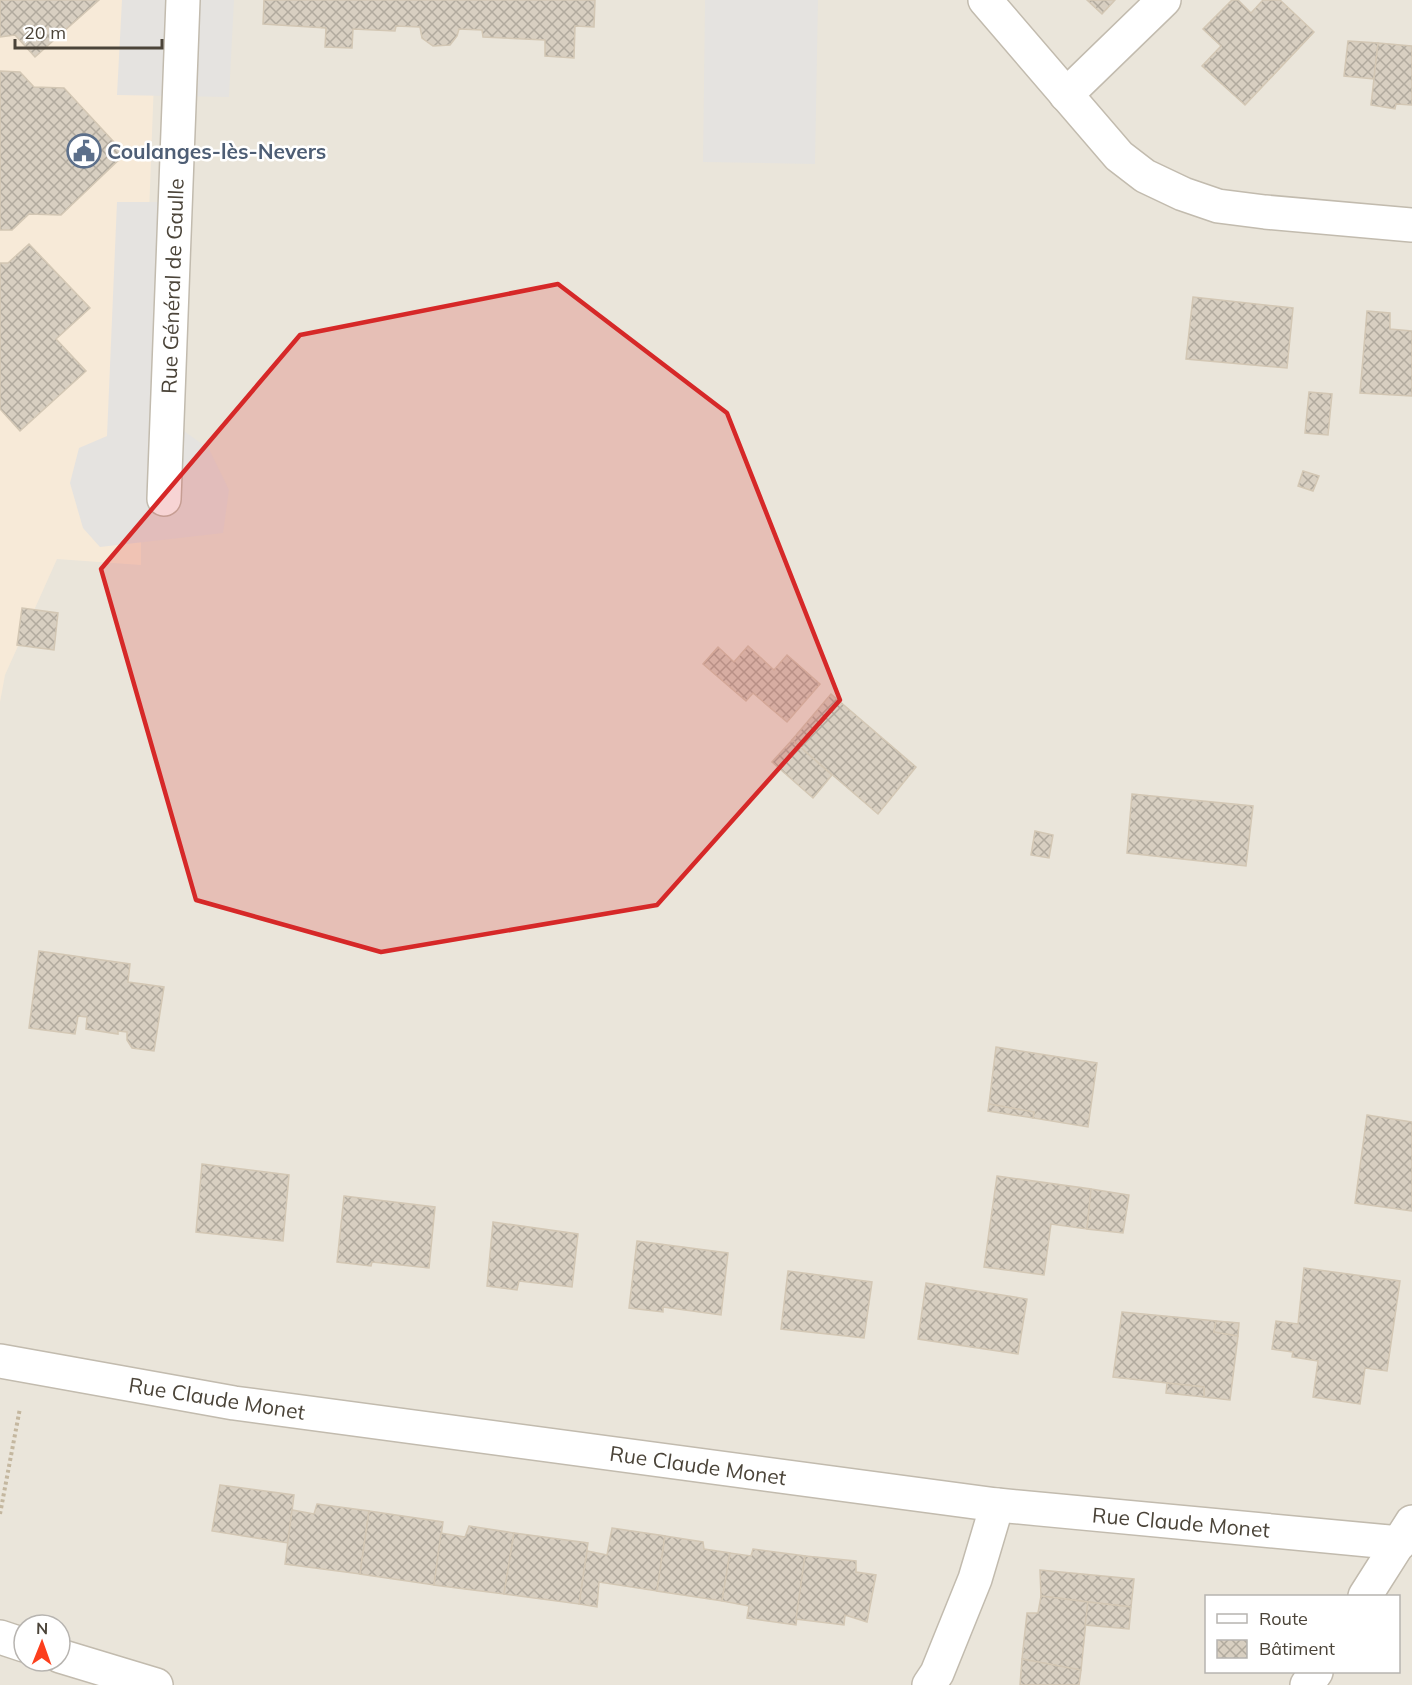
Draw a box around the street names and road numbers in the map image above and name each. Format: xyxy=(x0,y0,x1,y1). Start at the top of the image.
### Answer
street label: Rue Général de Gaulle xyxy=(155,178,189,394)
street label: Rue Claude Monet xyxy=(127,1371,307,1425)
street label: Rue Claude Monet xyxy=(608,1440,788,1490)
street label: Rue Claude Monet xyxy=(1091,1501,1271,1543)

